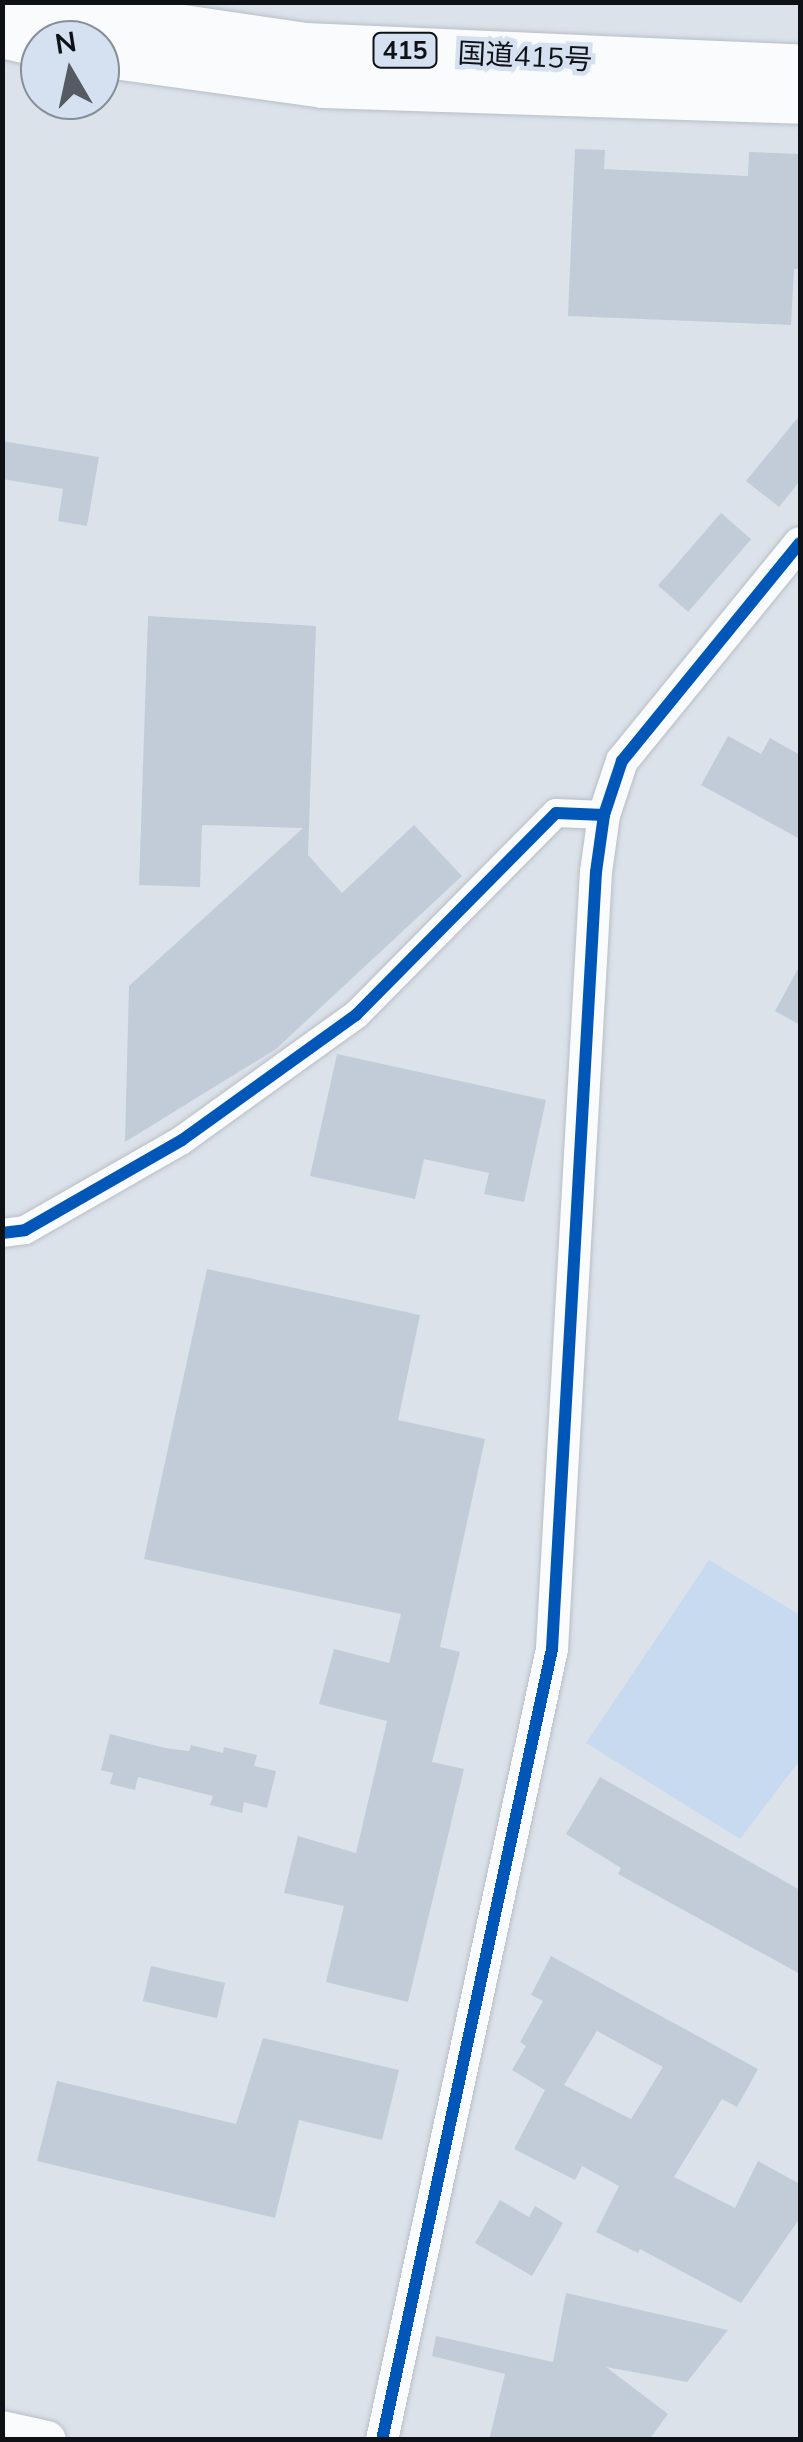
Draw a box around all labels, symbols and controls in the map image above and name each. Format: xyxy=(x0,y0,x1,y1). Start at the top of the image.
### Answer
north arrow xyxy=(20,20,120,120)
text: N xyxy=(52,23,79,61)
road number: 415 xyxy=(372,30,438,70)
street label: 国道415号 xyxy=(457,36,593,76)

